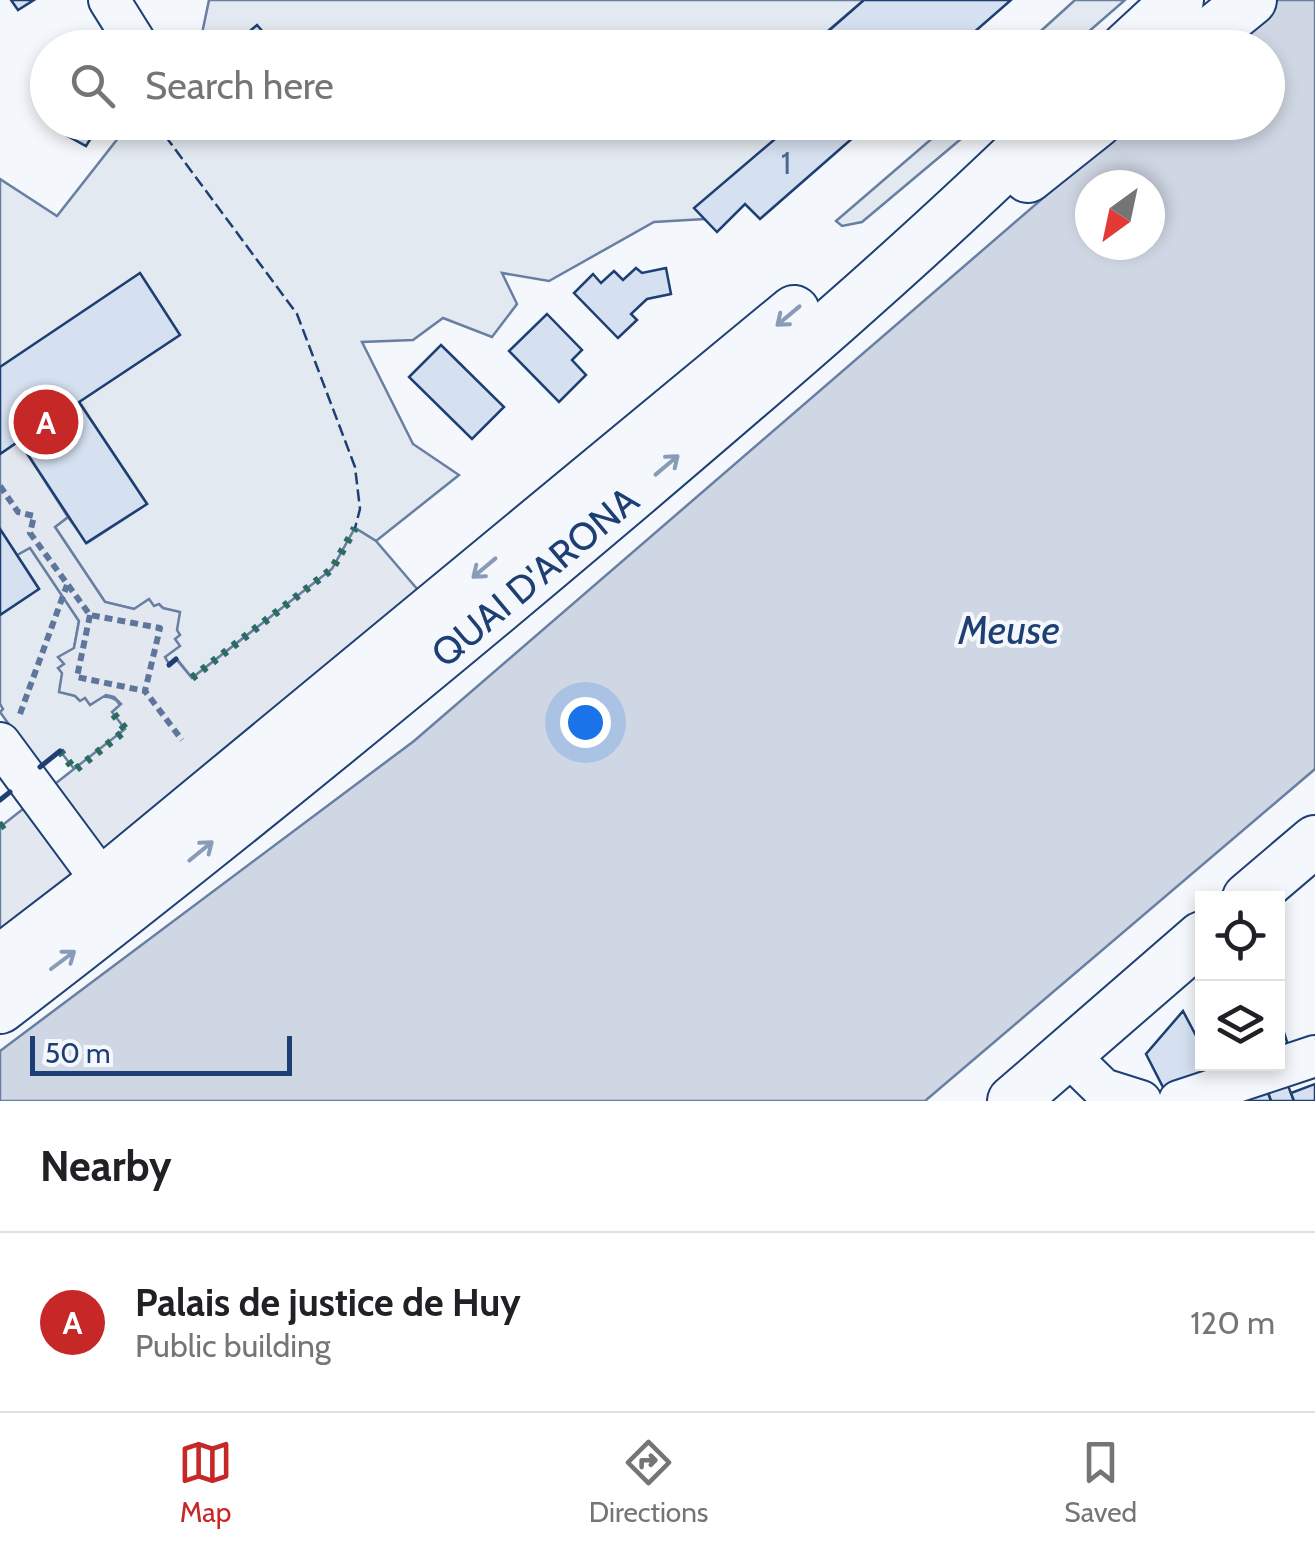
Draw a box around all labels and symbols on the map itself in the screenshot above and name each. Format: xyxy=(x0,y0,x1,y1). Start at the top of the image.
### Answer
house number: 1 xyxy=(781,143,791,182)
north arrow xyxy=(1075,170,1165,260)
one-way arrow xyxy=(776,305,802,327)
pin: A xyxy=(13,384,78,460)
one-way arrow xyxy=(654,455,680,477)
street label: QUAI D'ARONA xyxy=(421,476,648,677)
one-way arrow xyxy=(472,557,498,579)
water label: Meuse xyxy=(957,605,1060,654)
your location xyxy=(560,697,611,748)
one-way arrow xyxy=(188,840,214,862)
one-way arrow xyxy=(49,950,76,971)
scale bar xyxy=(30,1031,292,1076)

